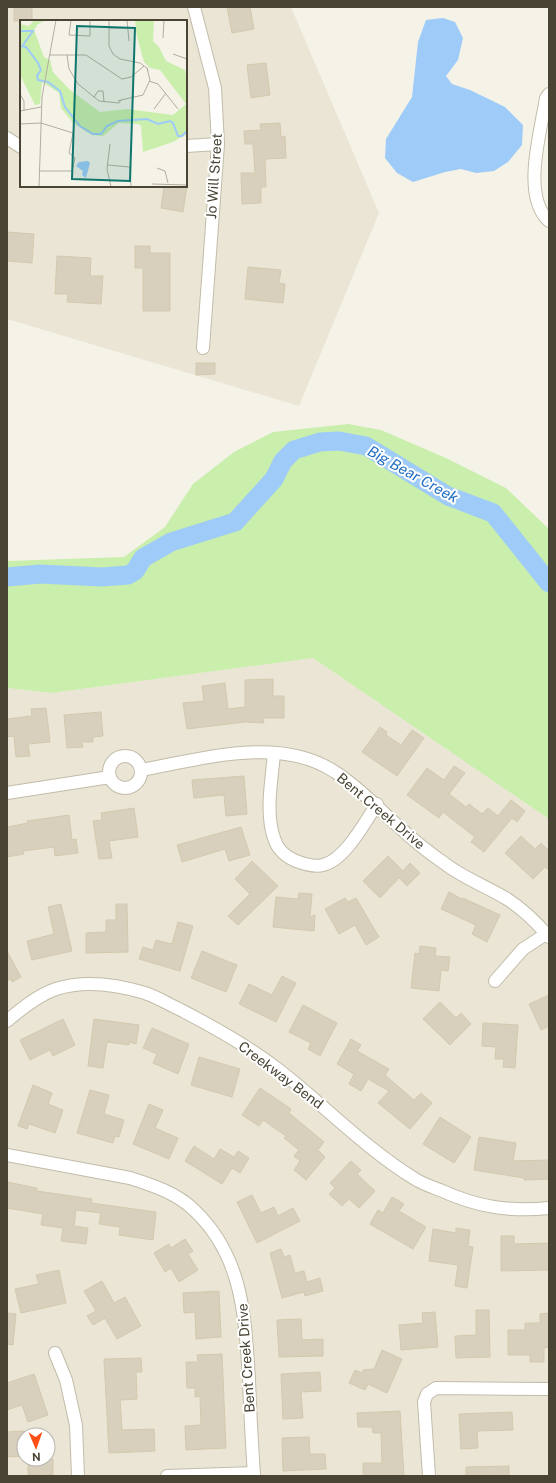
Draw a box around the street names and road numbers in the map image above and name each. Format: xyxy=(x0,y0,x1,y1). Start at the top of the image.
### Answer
street label: Jo Will Street xyxy=(203,133,225,219)
street label: Bent Creek Drive xyxy=(334,770,428,852)
street label: Creekway Bend xyxy=(236,1038,326,1112)
street label: Bent Creek Drive xyxy=(234,1303,258,1413)

